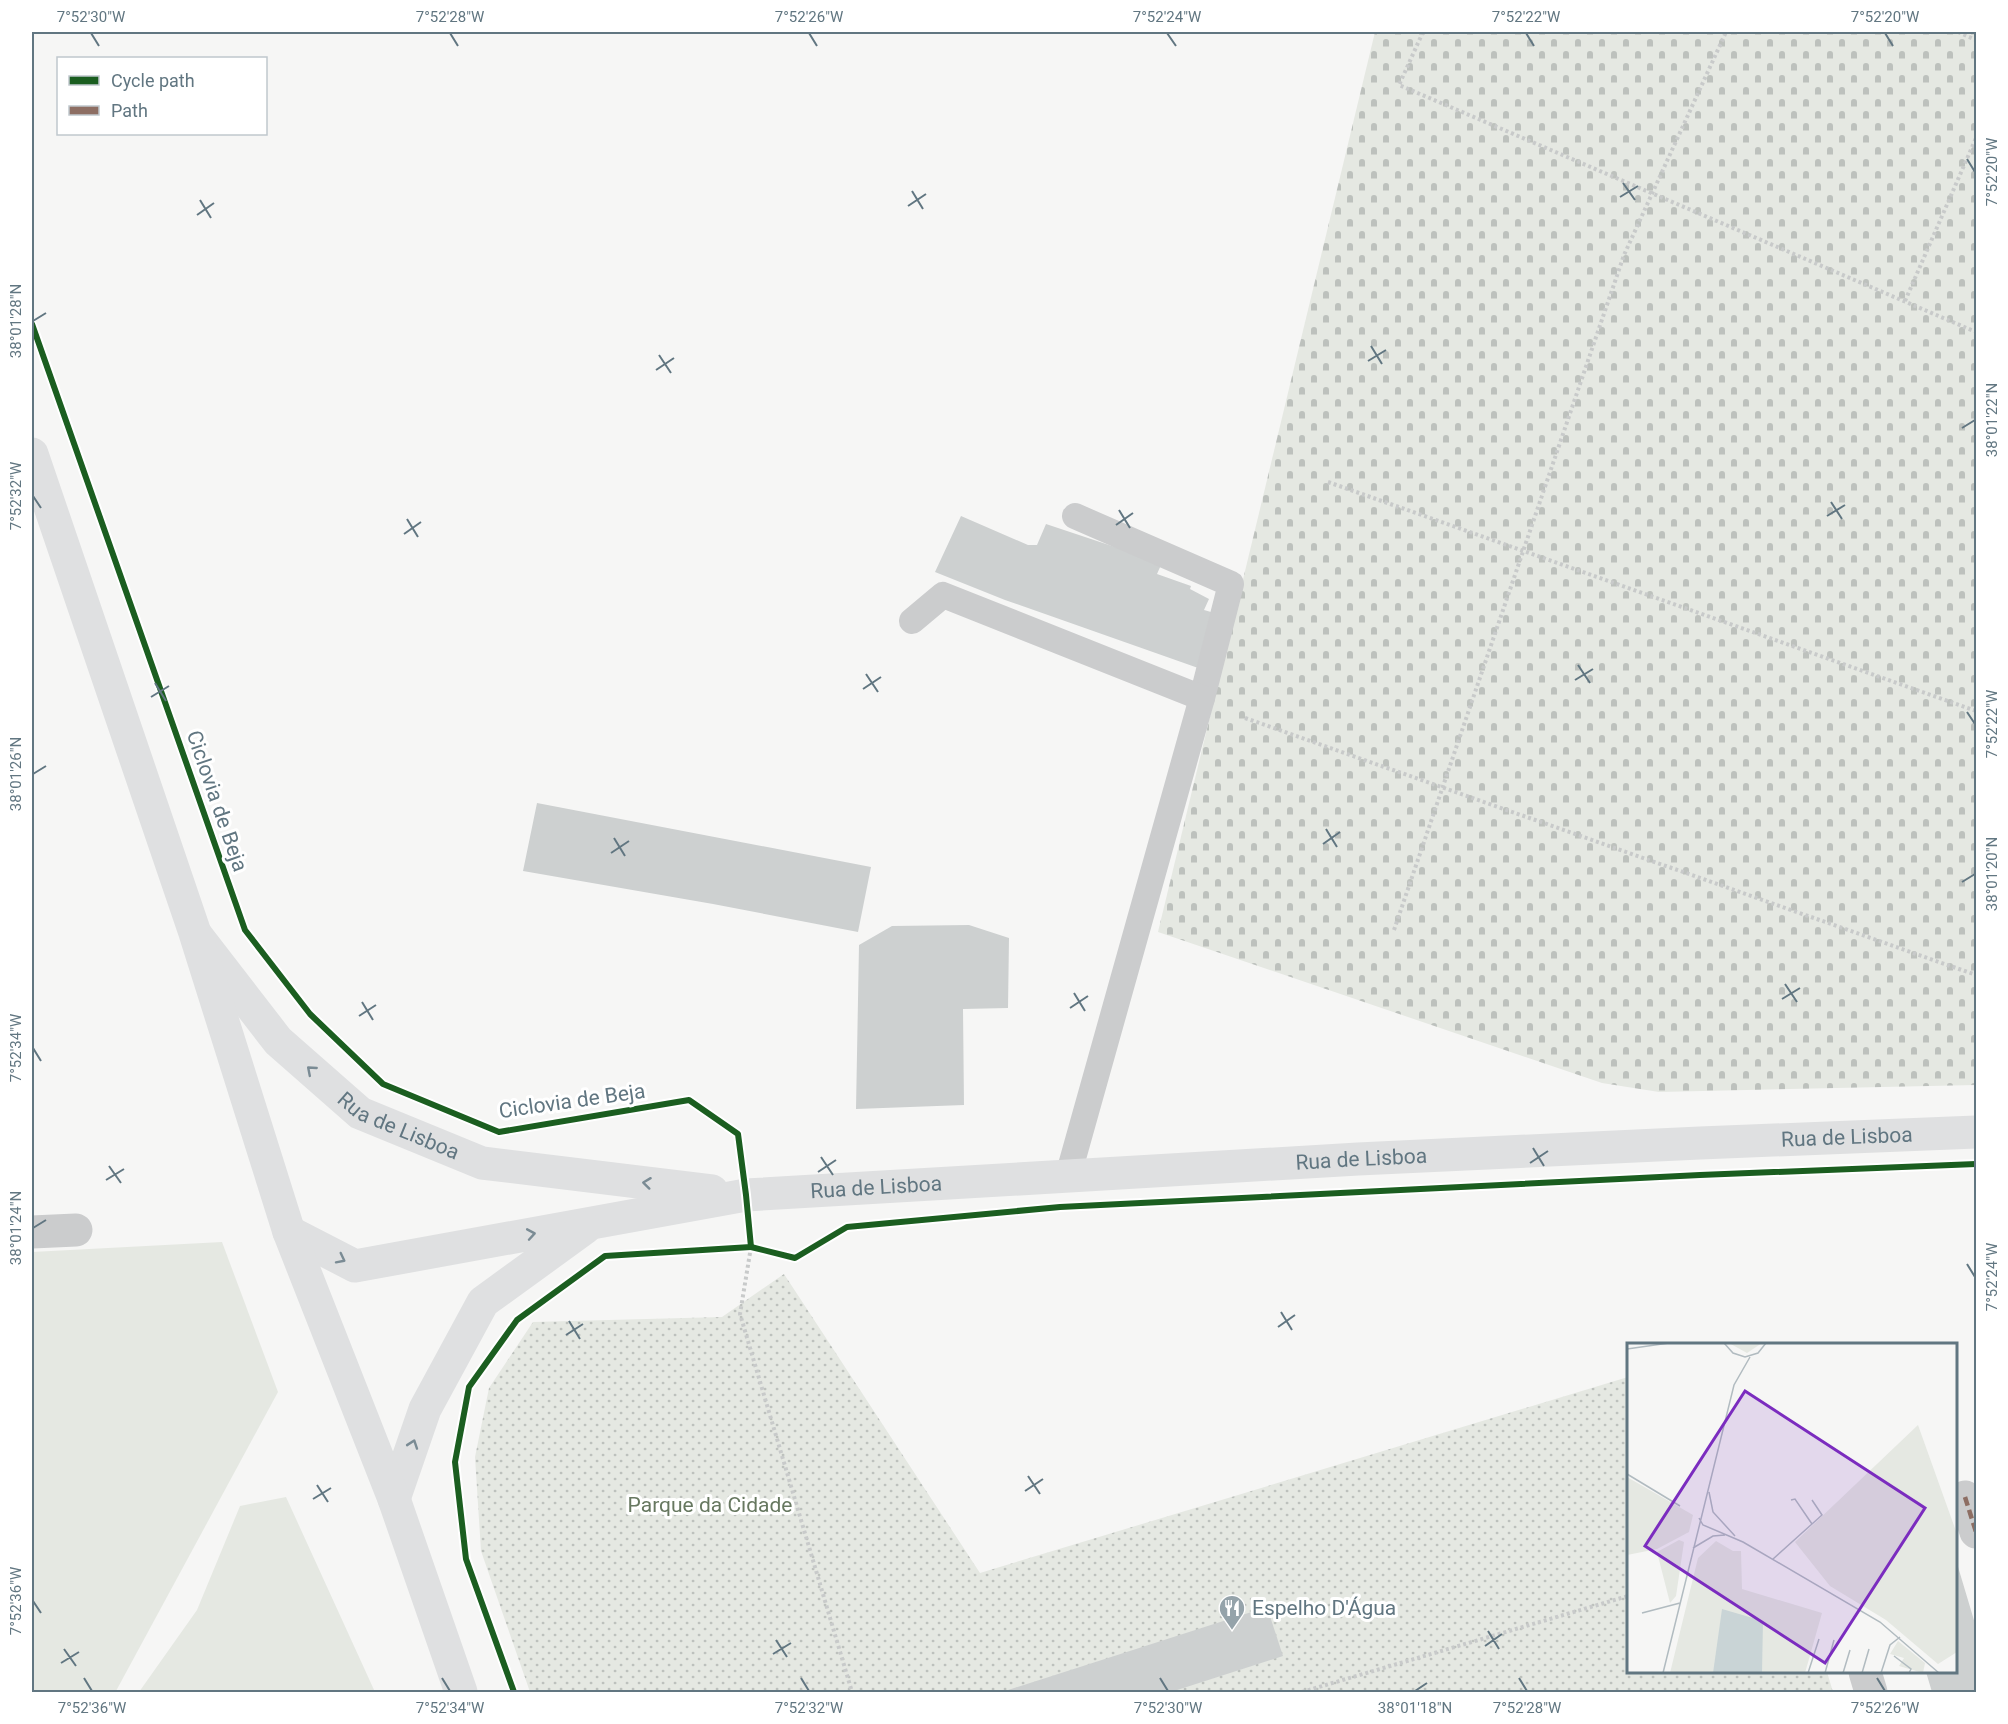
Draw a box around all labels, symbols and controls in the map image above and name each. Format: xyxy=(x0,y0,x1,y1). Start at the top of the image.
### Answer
text: 7°52'30"W xyxy=(57,8,125,26)
text: 7°52'28"W xyxy=(416,8,484,26)
text: 7°52'26"W xyxy=(775,8,843,26)
text: 7°52'24"W xyxy=(1133,8,1201,26)
text: 7°52'22"W xyxy=(1492,8,1560,26)
text: 7°52'20"W xyxy=(1851,8,1919,26)
legend xyxy=(57,57,267,135)
text: Cycle path xyxy=(111,70,195,91)
text: Path xyxy=(111,100,148,121)
text: 7°52'20"W xyxy=(1983,138,2001,206)
text: 38°01'28"N xyxy=(7,284,25,358)
text: 38°01'22"N xyxy=(1983,383,2001,457)
text: 7°52'32"W xyxy=(7,462,25,530)
text: 7°52'22"W xyxy=(1983,690,2001,758)
street label: Ciclovia de Beja xyxy=(182,727,252,875)
text: 38°01'26"N xyxy=(7,737,25,811)
text: 38°01'20"N xyxy=(1983,837,2001,911)
text: 7°52'34"W xyxy=(7,1014,25,1082)
one-way arrow xyxy=(307,1066,318,1077)
street label: Ciclovia de Beja xyxy=(497,1079,647,1123)
street label: Rua de Lisboa xyxy=(333,1087,463,1164)
street label: Rua de Lisboa xyxy=(1780,1123,1913,1152)
street label: Rua de Lisboa xyxy=(1295,1144,1428,1175)
street label: Rua de Lisboa xyxy=(810,1171,943,1203)
one-way arrow xyxy=(642,1177,651,1190)
text: 38°01'24"N xyxy=(7,1191,25,1265)
one-way arrow xyxy=(526,1228,536,1241)
text: 7°52'24"W xyxy=(1983,1243,2001,1311)
one-way arrow xyxy=(334,1251,345,1263)
inset map xyxy=(1627,1343,1957,1673)
one-way arrow xyxy=(405,1439,418,1450)
park label: Parque da Cidade xyxy=(628,1493,792,1517)
text: 7°52'36"W xyxy=(7,1567,25,1635)
restaurant icon: Espelho D'Água xyxy=(1217,1593,1247,1631)
place label: Espelho D'Água xyxy=(1252,1596,1396,1620)
text: 7°52'36"W xyxy=(58,1699,126,1717)
text: 7°52'34"W xyxy=(416,1699,484,1717)
text: 7°52'32"W xyxy=(775,1699,843,1717)
text: 7°52'30"W xyxy=(1134,1699,1202,1717)
text: 38°01'18"N xyxy=(1378,1699,1452,1717)
text: 7°52'28"W xyxy=(1493,1699,1561,1717)
text: 7°52'26"W xyxy=(1851,1699,1919,1717)

